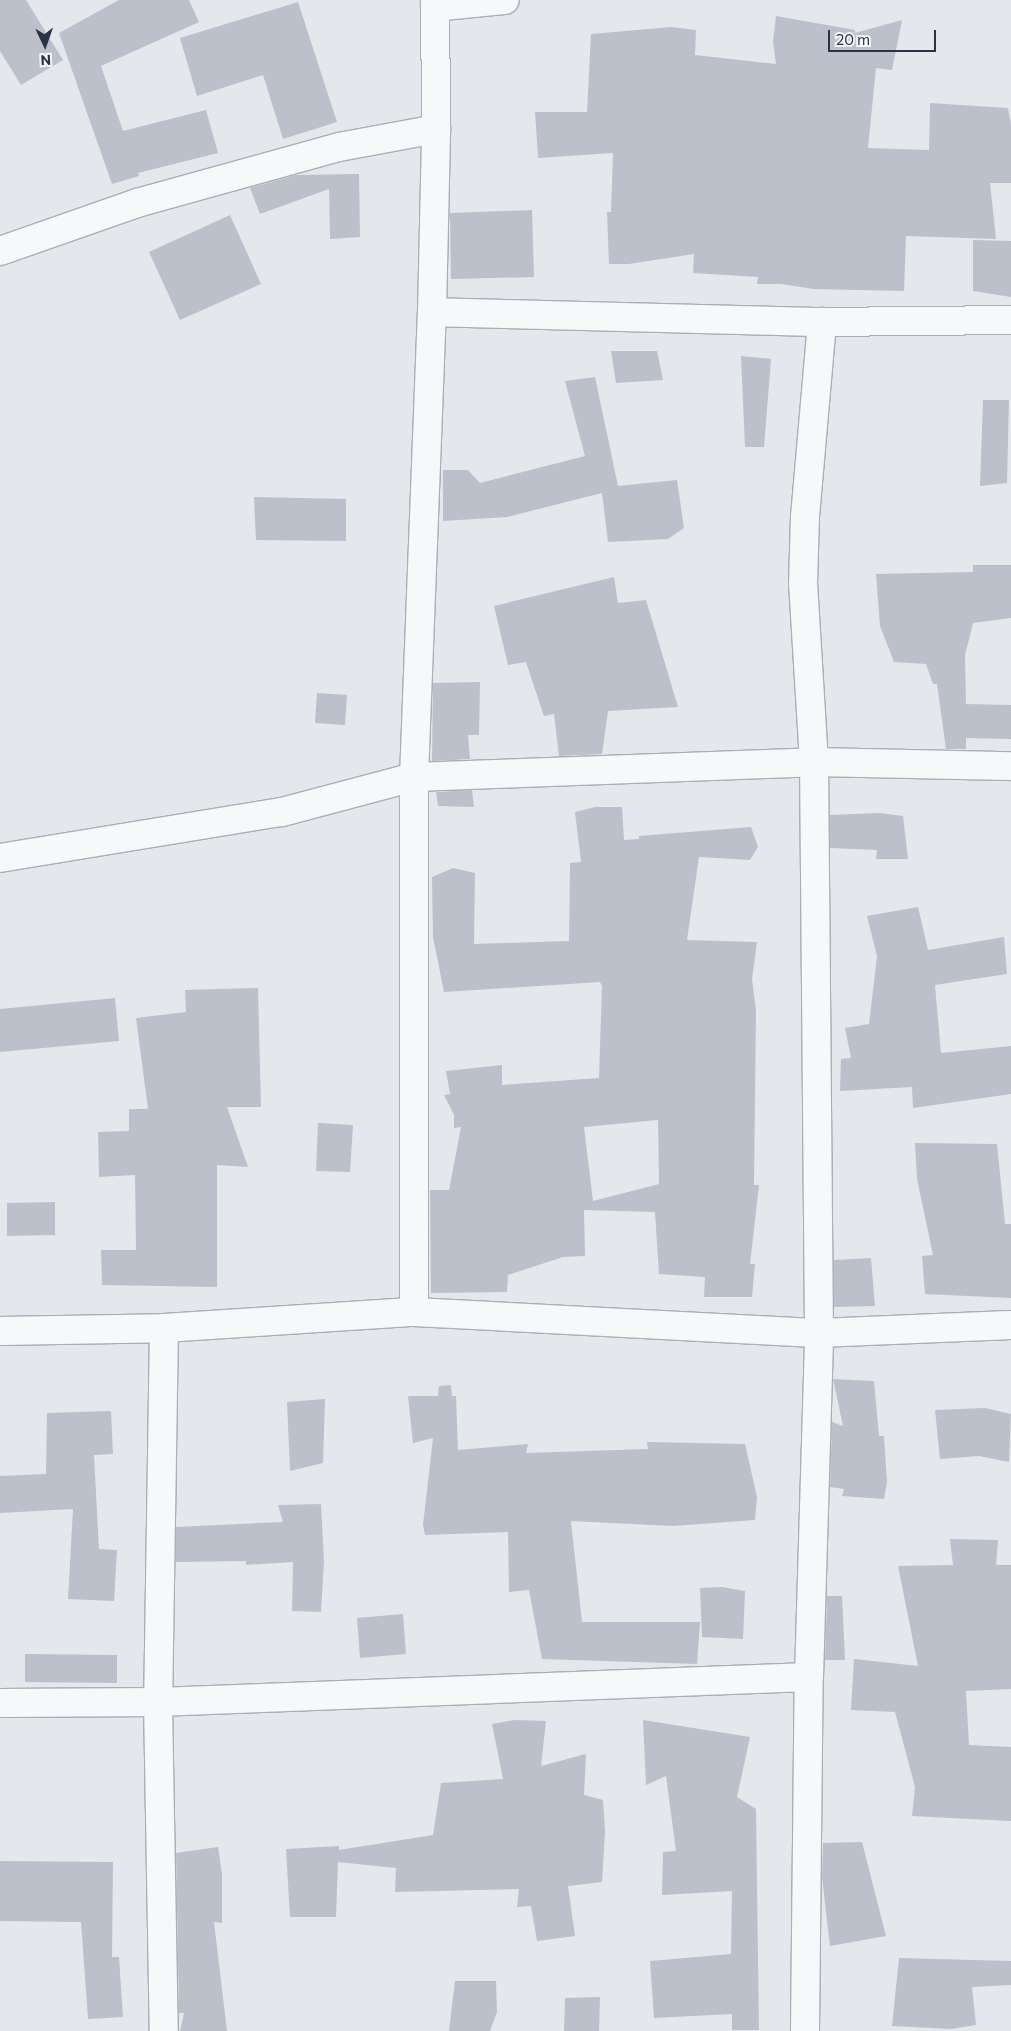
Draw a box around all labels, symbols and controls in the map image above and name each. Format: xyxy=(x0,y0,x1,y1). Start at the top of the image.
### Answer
north arrow xyxy=(20,20,70,70)
scale bar xyxy=(831,20,938,52)
text: 20 m xyxy=(836,30,870,48)
text: N xyxy=(40,52,51,69)

